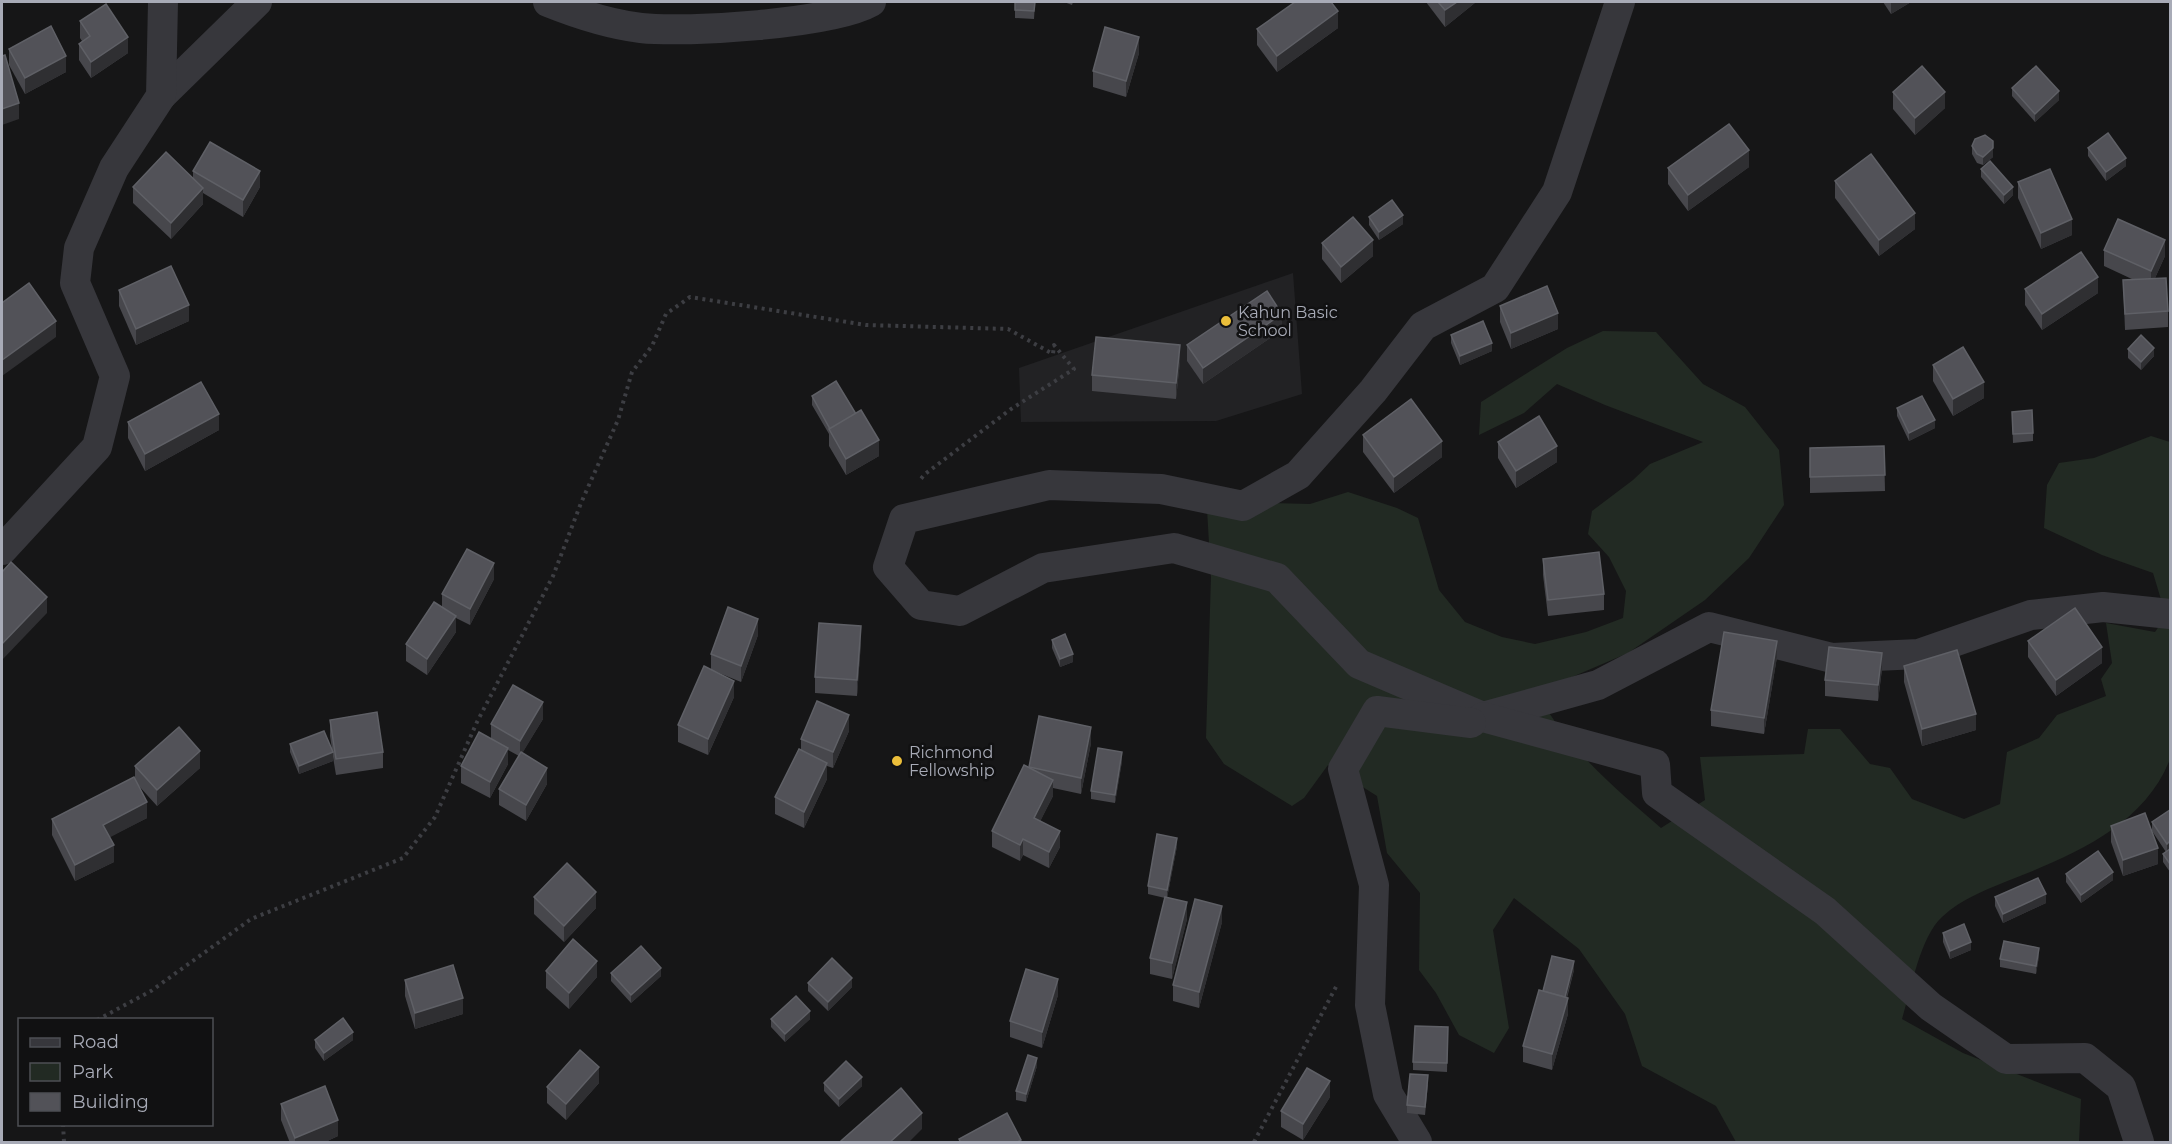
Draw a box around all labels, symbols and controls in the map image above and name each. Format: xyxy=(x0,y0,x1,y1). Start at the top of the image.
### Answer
place label: Kahun Basic School xyxy=(1238,303,1338,340)
marker: Kahun Basic School xyxy=(1219,314,1233,328)
place label: Richmond Fellowship xyxy=(909,743,995,780)
marker: Richmond Fellowship xyxy=(890,754,904,768)
legend xyxy=(18,1018,213,1126)
text: Road xyxy=(72,1031,119,1053)
text: Park xyxy=(72,1061,113,1083)
text: Building xyxy=(72,1091,149,1113)

